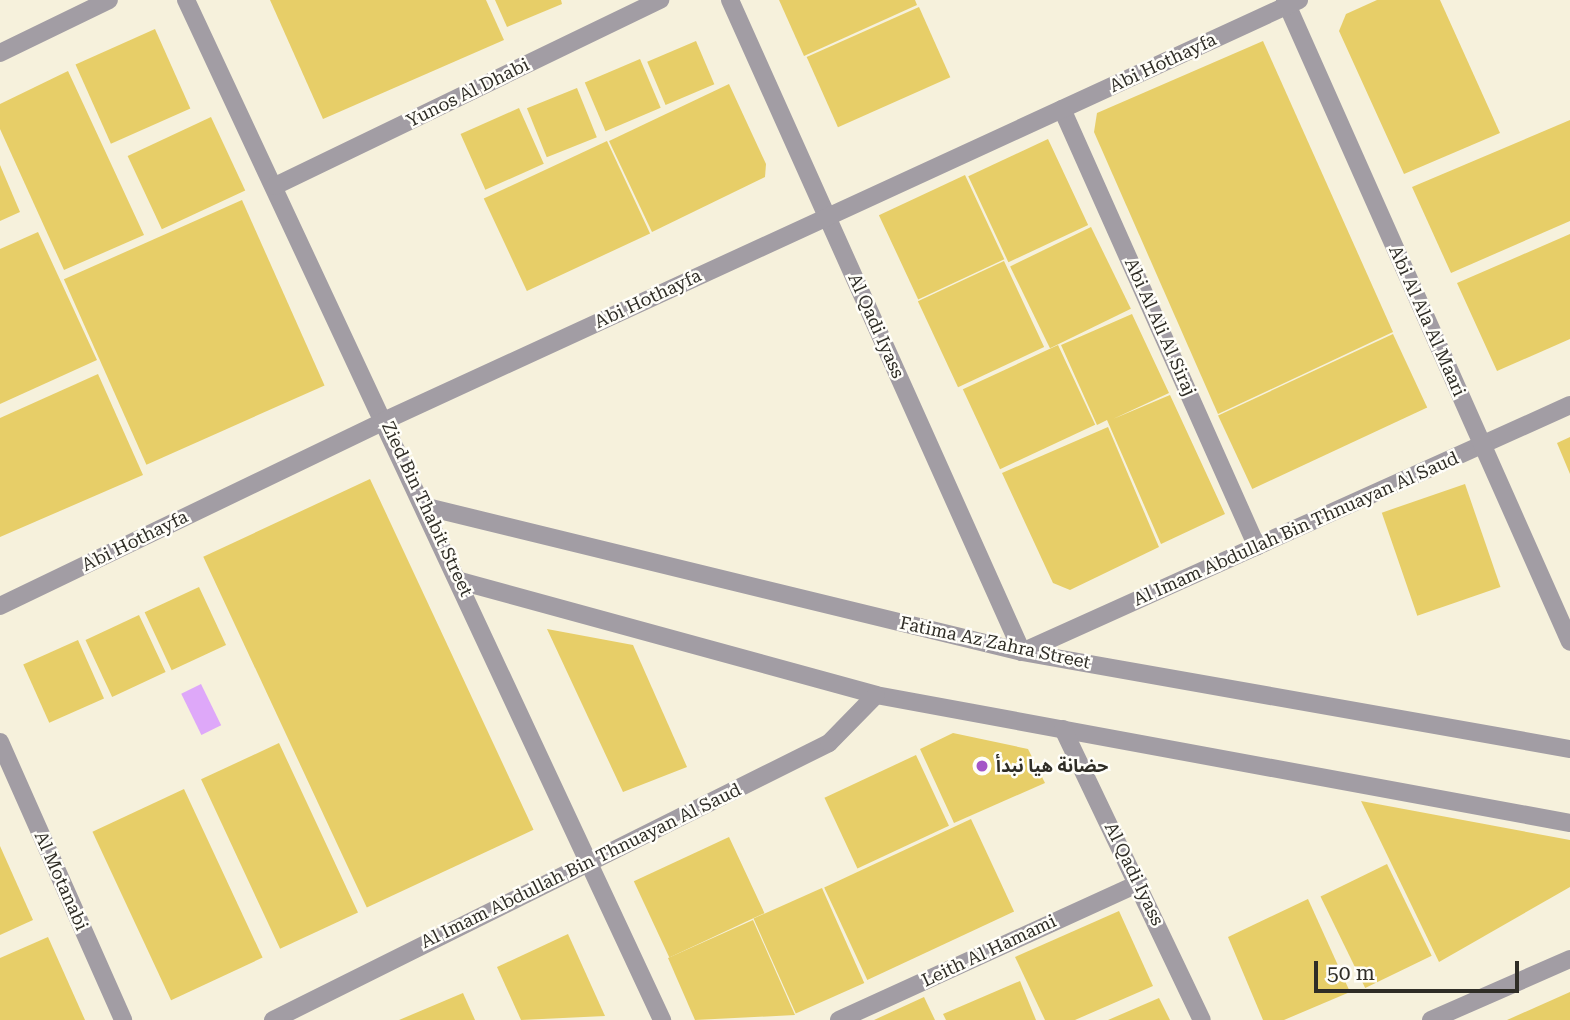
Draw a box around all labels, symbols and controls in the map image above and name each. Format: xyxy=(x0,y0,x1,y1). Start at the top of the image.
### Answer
street label: Abi Hothayfa xyxy=(1106,29,1220,97)
street label: Yunos Al Dhabi xyxy=(403,54,533,132)
street label: Abi Al Ala Al Maari xyxy=(1384,242,1470,400)
street label: Abi Al Ali Al Siraj xyxy=(1120,255,1200,399)
street label: Abi Hothayfa xyxy=(591,265,705,333)
street label: Al Qadi Iyass xyxy=(843,270,909,382)
street label: Zied Bin Thabit Street xyxy=(377,418,477,600)
street label: Al Imam Abdullah Bin Thnuayan Al Saud xyxy=(1130,447,1462,611)
street label: Abi Hothayfa xyxy=(78,506,192,576)
street label: Fatima Az Zahra Street xyxy=(898,612,1092,674)
place label: حضانة هيا نبدأ xyxy=(996,755,1108,777)
marker: حضانة هيا نبدأ xyxy=(974,758,990,774)
street label: Al Imam Abdullah Bin Thnuayan Al Saud xyxy=(417,779,745,953)
street label: Al Qadi Iyass xyxy=(1100,819,1168,929)
street label: Al Motanabi xyxy=(30,828,92,934)
street label: Leith Al Hamami xyxy=(918,910,1060,992)
scale bar xyxy=(1318,946,1523,990)
text: 50 m xyxy=(1327,961,1375,985)

